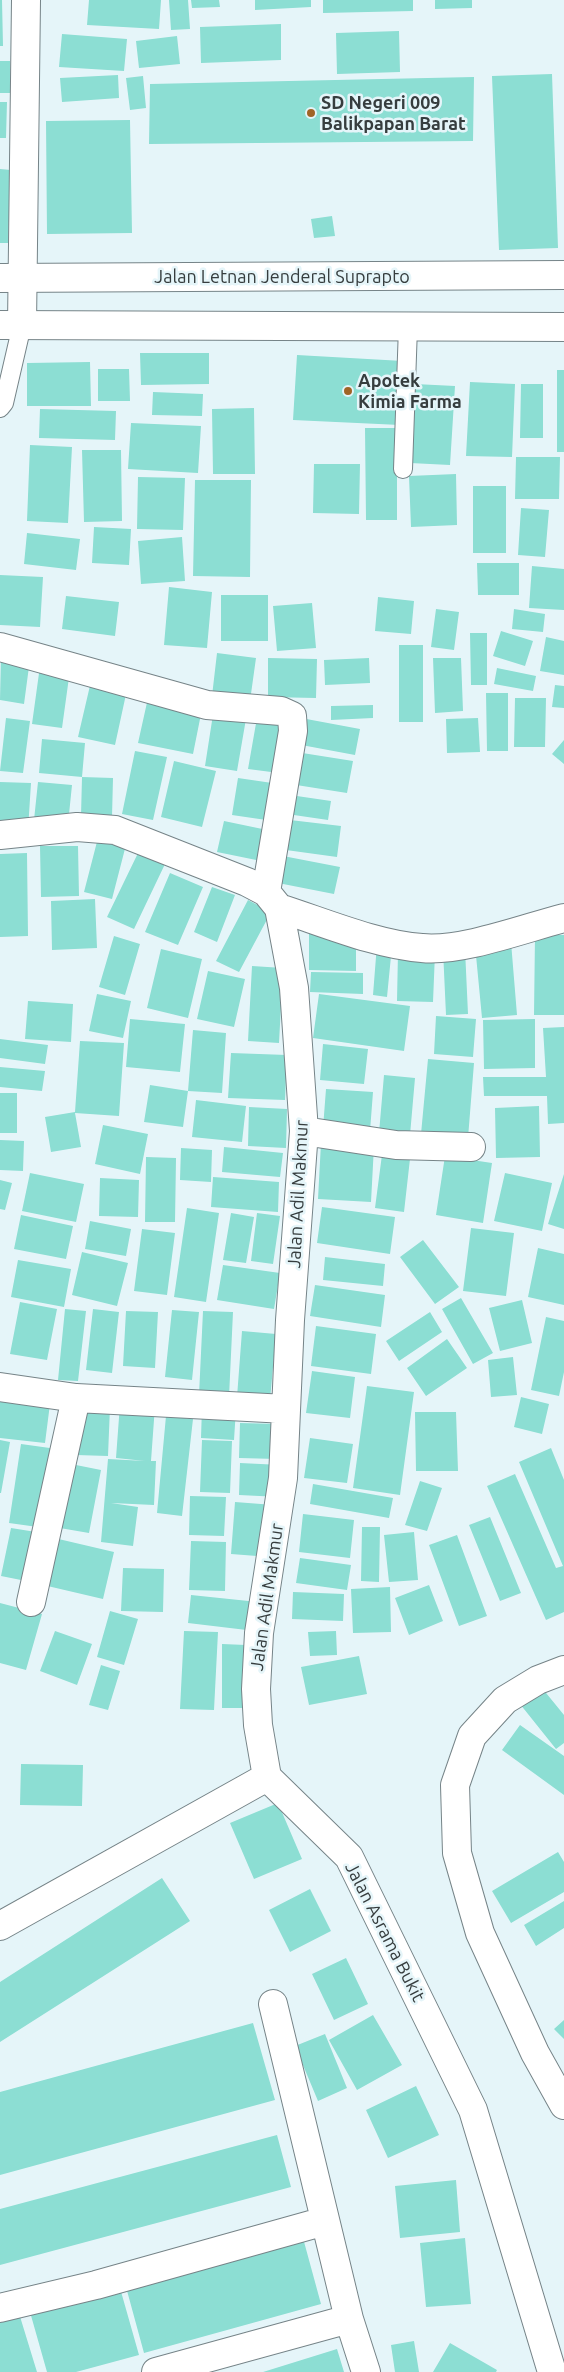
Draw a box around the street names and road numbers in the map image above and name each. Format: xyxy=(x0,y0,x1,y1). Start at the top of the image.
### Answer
street label: Jalan Letnan Jenderal Suprapto xyxy=(154,266,410,288)
street label: Jalan Adil Makmur xyxy=(283,1119,313,1269)
street label: Jalan Adil Makmur xyxy=(246,1522,288,1672)
street label: Jalan Asrama Bukit xyxy=(341,1859,429,2005)

